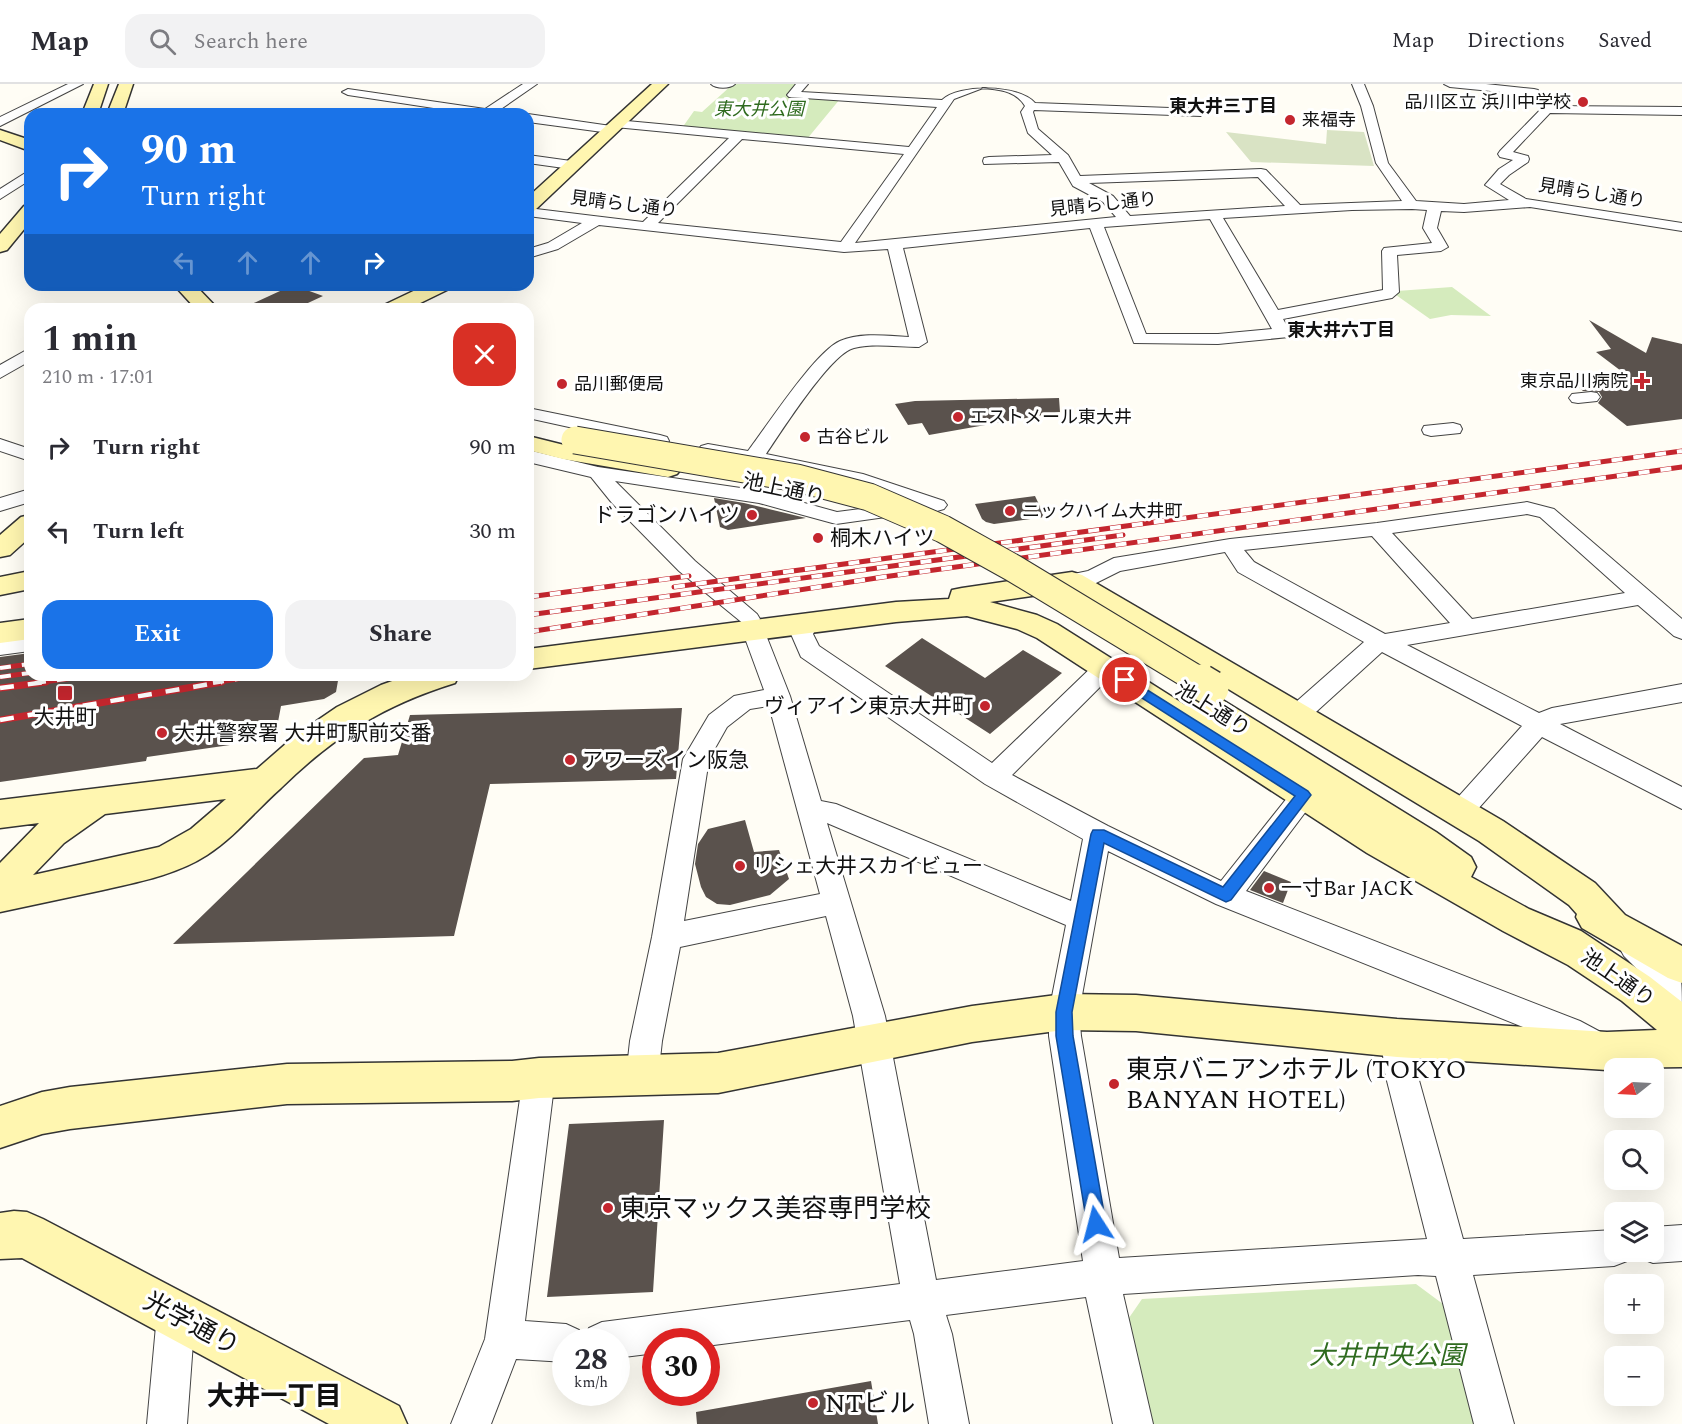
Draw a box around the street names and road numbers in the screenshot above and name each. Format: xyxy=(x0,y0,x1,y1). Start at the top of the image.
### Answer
street label: 見晴らし通り xyxy=(1536,172,1647,215)
street label: 見晴らし通り xyxy=(569,185,679,224)
street label: 見晴らし通り xyxy=(1048,185,1158,224)
street label: 池上通り xyxy=(739,466,828,514)
street label: 池上通り xyxy=(1168,674,1257,746)
street label: 池上通り xyxy=(1574,942,1661,1016)
street label: 光学通り xyxy=(136,1282,247,1366)

